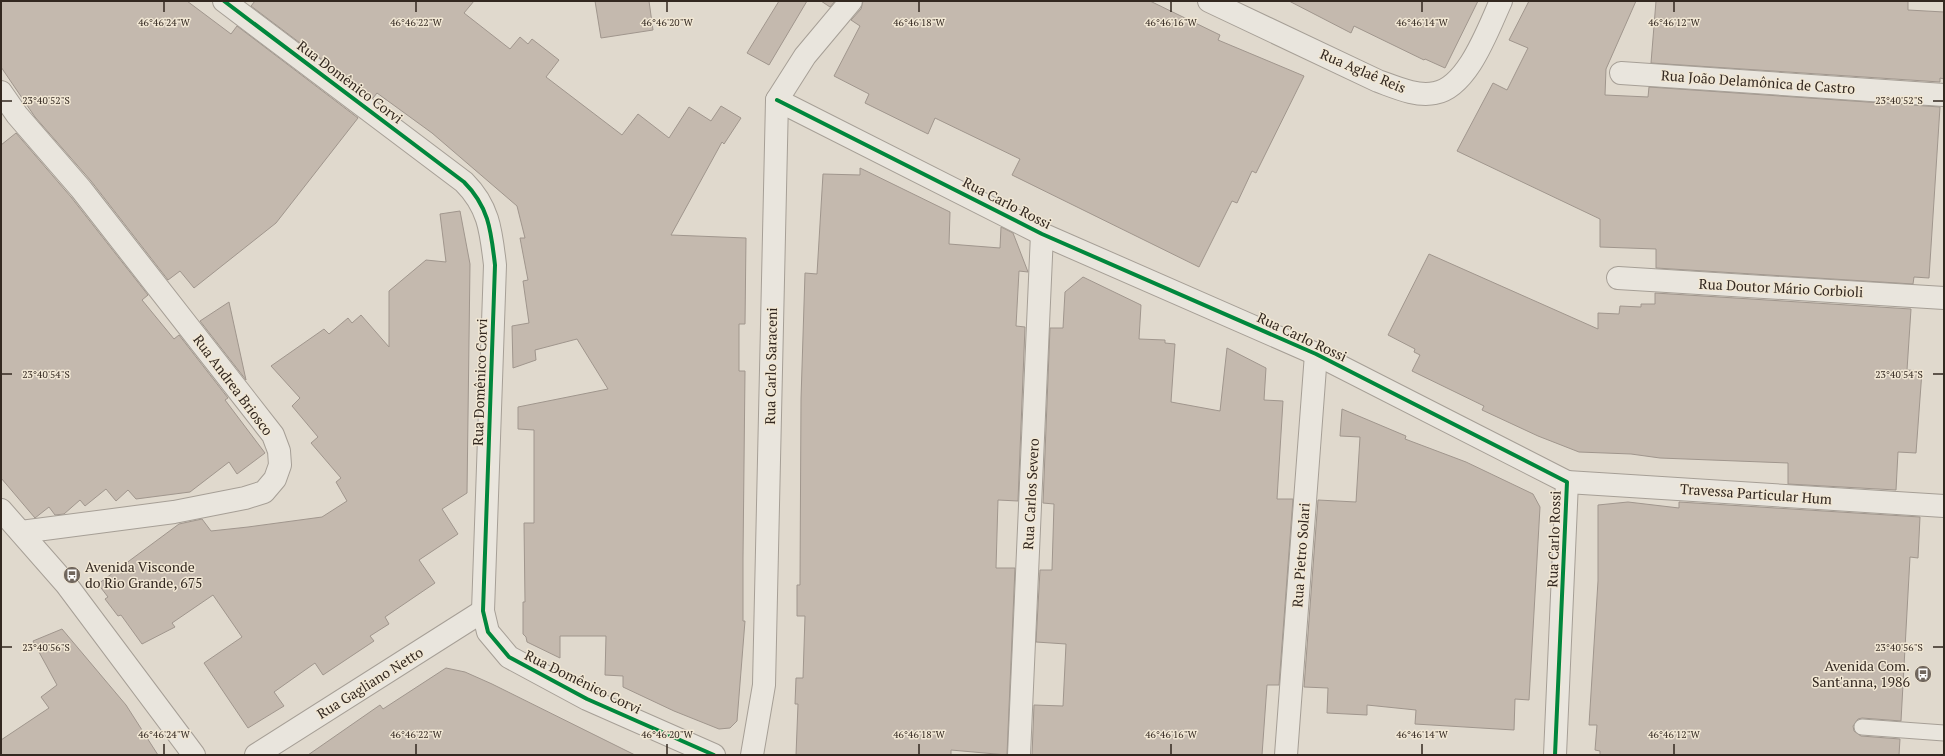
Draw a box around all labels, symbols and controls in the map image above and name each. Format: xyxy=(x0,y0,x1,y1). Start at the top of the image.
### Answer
text: 46°46'24"W xyxy=(138,16,190,29)
text: 46°46'22"W xyxy=(390,16,442,29)
text: 46°46'20"W xyxy=(641,16,693,29)
text: 46°46'18"W xyxy=(893,16,945,29)
text: 46°46'16"W xyxy=(1145,16,1197,29)
text: 46°46'14"W xyxy=(1396,16,1448,29)
text: 46°46'12"W xyxy=(1648,16,1700,29)
street label: Rua Domênico Corvi xyxy=(294,36,407,128)
street label: Rua Aglaê Reis xyxy=(1317,44,1409,97)
street label: Rua João Delamônica de Castro xyxy=(1660,65,1856,98)
text: 23°40'52"S xyxy=(22,94,70,107)
text: 23°40'52"S xyxy=(1875,94,1923,107)
street label: Rua Carlo Rossi xyxy=(960,172,1055,233)
street label: Rua Doutor Mário Corbioli xyxy=(1698,274,1864,301)
street label: Rua Carlo Saraceni xyxy=(760,307,781,425)
street label: Rua Carlo Rossi xyxy=(1254,307,1350,366)
street label: Rua Domênico Corvi xyxy=(468,318,491,446)
street label: Rua Andrea Briosco xyxy=(189,330,278,439)
text: 23°40'54"S xyxy=(22,368,70,381)
text: 23°40'54"S xyxy=(1875,368,1923,381)
street label: Rua Carlos Severo xyxy=(1018,437,1043,550)
street label: Travessa Particular Hum xyxy=(1679,479,1833,508)
street label: Rua Carlo Rossi xyxy=(1542,490,1565,588)
street label: Rua Pietro Solari xyxy=(1287,502,1314,608)
place label: Avenida Visconde do Rio Grande, 675 xyxy=(85,557,203,592)
bus stop icon: Avenida Visconde do Rio Grande, 675 xyxy=(62,565,82,585)
text: 23°40'56"S xyxy=(22,641,70,654)
text: 23°40'56"S xyxy=(1875,641,1923,654)
street label: Rua Gagliano Netto xyxy=(313,642,427,723)
street label: Rua Domênico Corvi xyxy=(522,645,645,718)
place label: Avenida Com. Sant'anna, 1986 xyxy=(1812,656,1911,691)
bus stop icon: Avenida Com. Sant'anna, 1986 xyxy=(1913,664,1933,684)
text: 46°46'24"W xyxy=(138,728,190,741)
text: 46°46'22"W xyxy=(390,728,442,741)
text: 46°46'20"W xyxy=(641,728,693,741)
text: 46°46'18"W xyxy=(893,728,945,741)
text: 46°46'16"W xyxy=(1145,728,1197,741)
text: 46°46'14"W xyxy=(1396,728,1448,741)
text: 46°46'12"W xyxy=(1648,728,1700,741)

